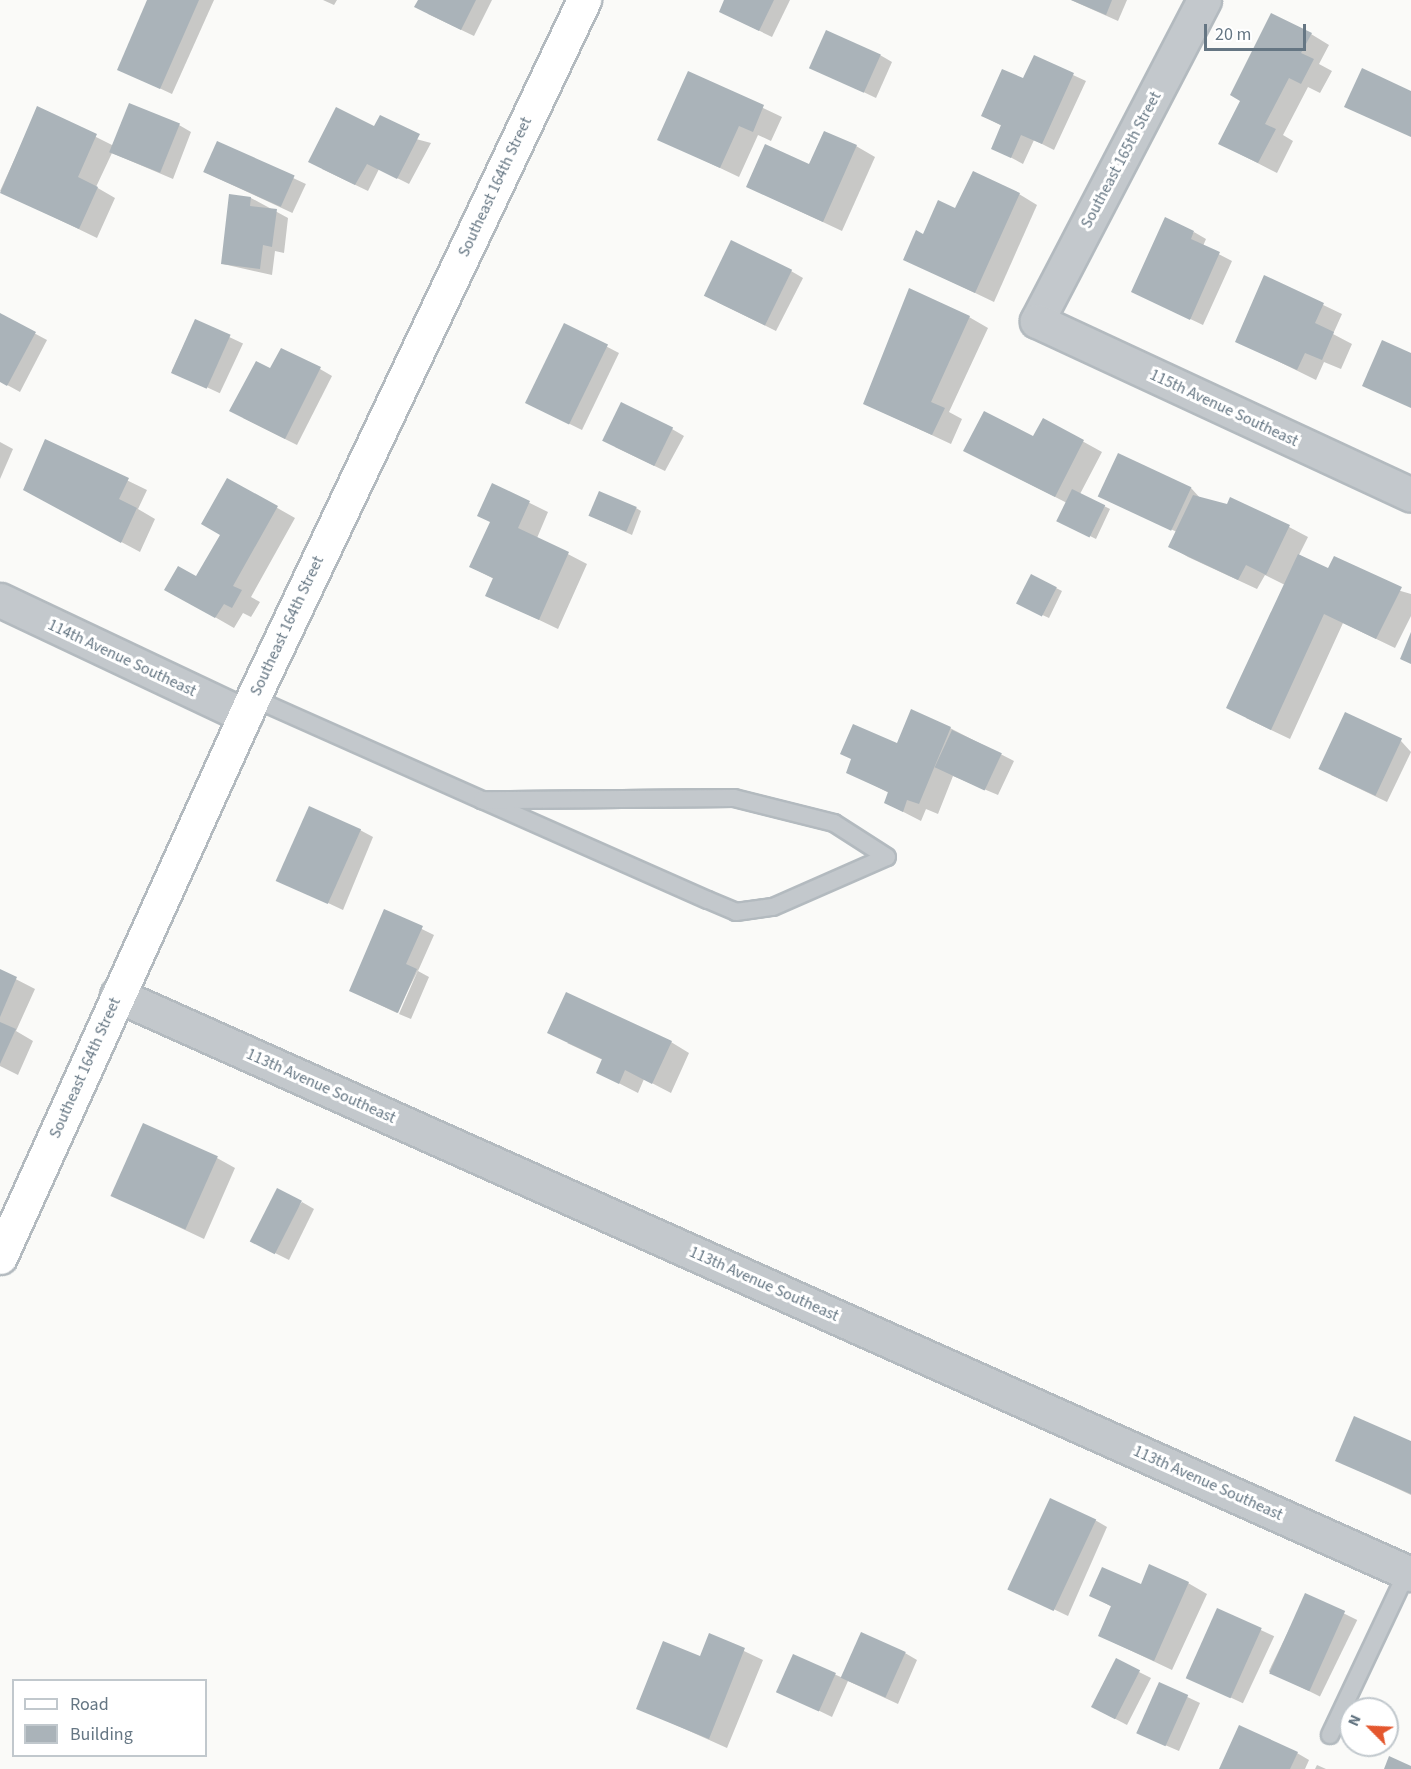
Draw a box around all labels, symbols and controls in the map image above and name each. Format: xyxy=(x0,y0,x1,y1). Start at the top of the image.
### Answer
scale bar xyxy=(1207,12,1309,50)
text: 20 m xyxy=(1215,22,1251,47)
street label: Southeast 165th Street xyxy=(1077,88,1165,232)
street label: Southeast 164th Street xyxy=(454,114,536,260)
street label: 115th Avenue Southeast xyxy=(1147,365,1301,451)
street label: Southeast 164th Street xyxy=(246,553,328,699)
street label: 114th Avenue Southeast xyxy=(45,615,199,701)
street label: Southeast 164th Street xyxy=(45,995,125,1141)
street label: 113th Avenue Southeast xyxy=(243,1044,399,1128)
street label: 113th Avenue Southeast xyxy=(686,1242,842,1326)
street label: 113th Avenue Southeast xyxy=(1130,1441,1286,1525)
legend xyxy=(12,1679,207,1757)
text: Road xyxy=(70,1692,109,1717)
north arrow xyxy=(1339,1697,1399,1757)
text: N xyxy=(1342,1711,1367,1730)
text: Building xyxy=(70,1722,133,1747)

